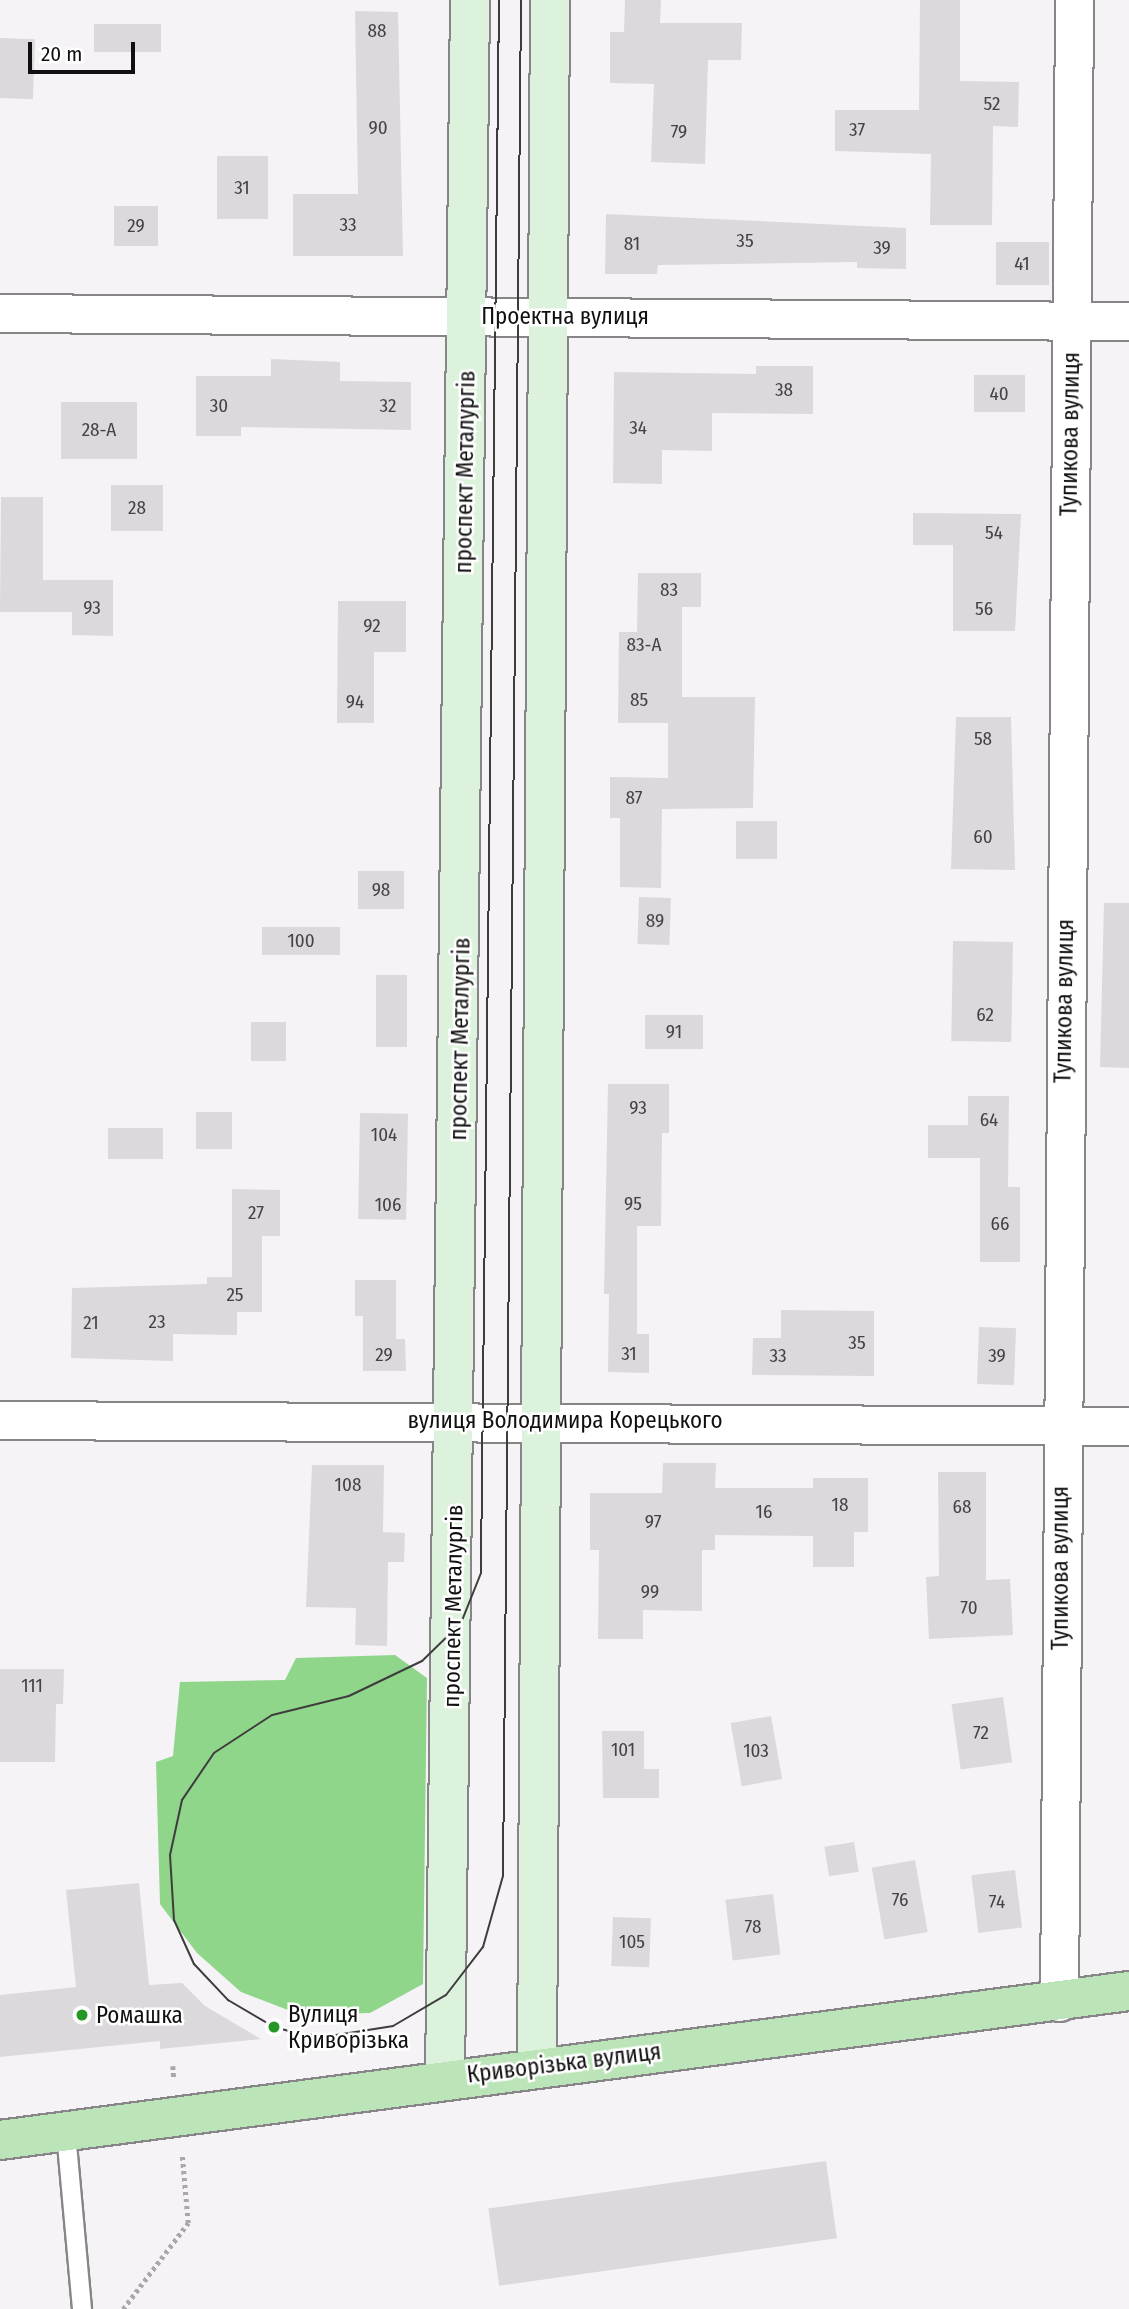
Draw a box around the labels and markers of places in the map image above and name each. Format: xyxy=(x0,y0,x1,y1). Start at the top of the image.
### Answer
place label: Вулиця Криворізька xyxy=(288,2000,409,2054)
place label: Ромашка xyxy=(96,2001,183,2029)
marker: Ромашка xyxy=(74,2007,90,2023)
marker: Вулиця Криворізька xyxy=(266,2019,282,2035)

